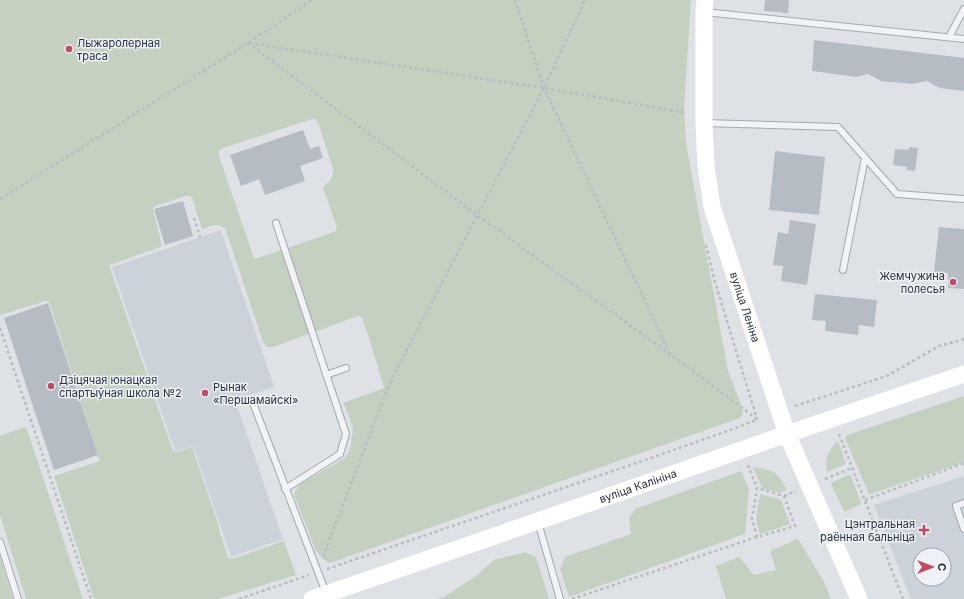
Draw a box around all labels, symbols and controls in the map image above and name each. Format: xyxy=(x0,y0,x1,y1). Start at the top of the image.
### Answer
place label: Лыжаролерная траса xyxy=(77,36,160,63)
marker: Лыжаролерная траса xyxy=(64,44,74,54)
place label: Жемчужина полесья xyxy=(879,269,945,296)
street label: вуліца Леніна xyxy=(727,270,763,344)
marker: Жемчужина полесья xyxy=(948,277,958,287)
place label: Дзіцячая юнацкая спартыўная школа №2 xyxy=(59,373,182,400)
place label: Рынак «Першамайскі» xyxy=(213,380,298,407)
marker: Дзіцячая юнацкая спартыўная школа №2 xyxy=(46,381,56,391)
marker: Рынак «Першамайскі» xyxy=(200,388,210,398)
street label: вуліца Калініна xyxy=(597,466,679,506)
place label: Цэнтральная раённая бальніца xyxy=(820,517,915,544)
marker: Цэнтральная раённая бальніца xyxy=(918,524,930,536)
north arrow xyxy=(912,547,952,587)
text: С xyxy=(935,563,949,571)

